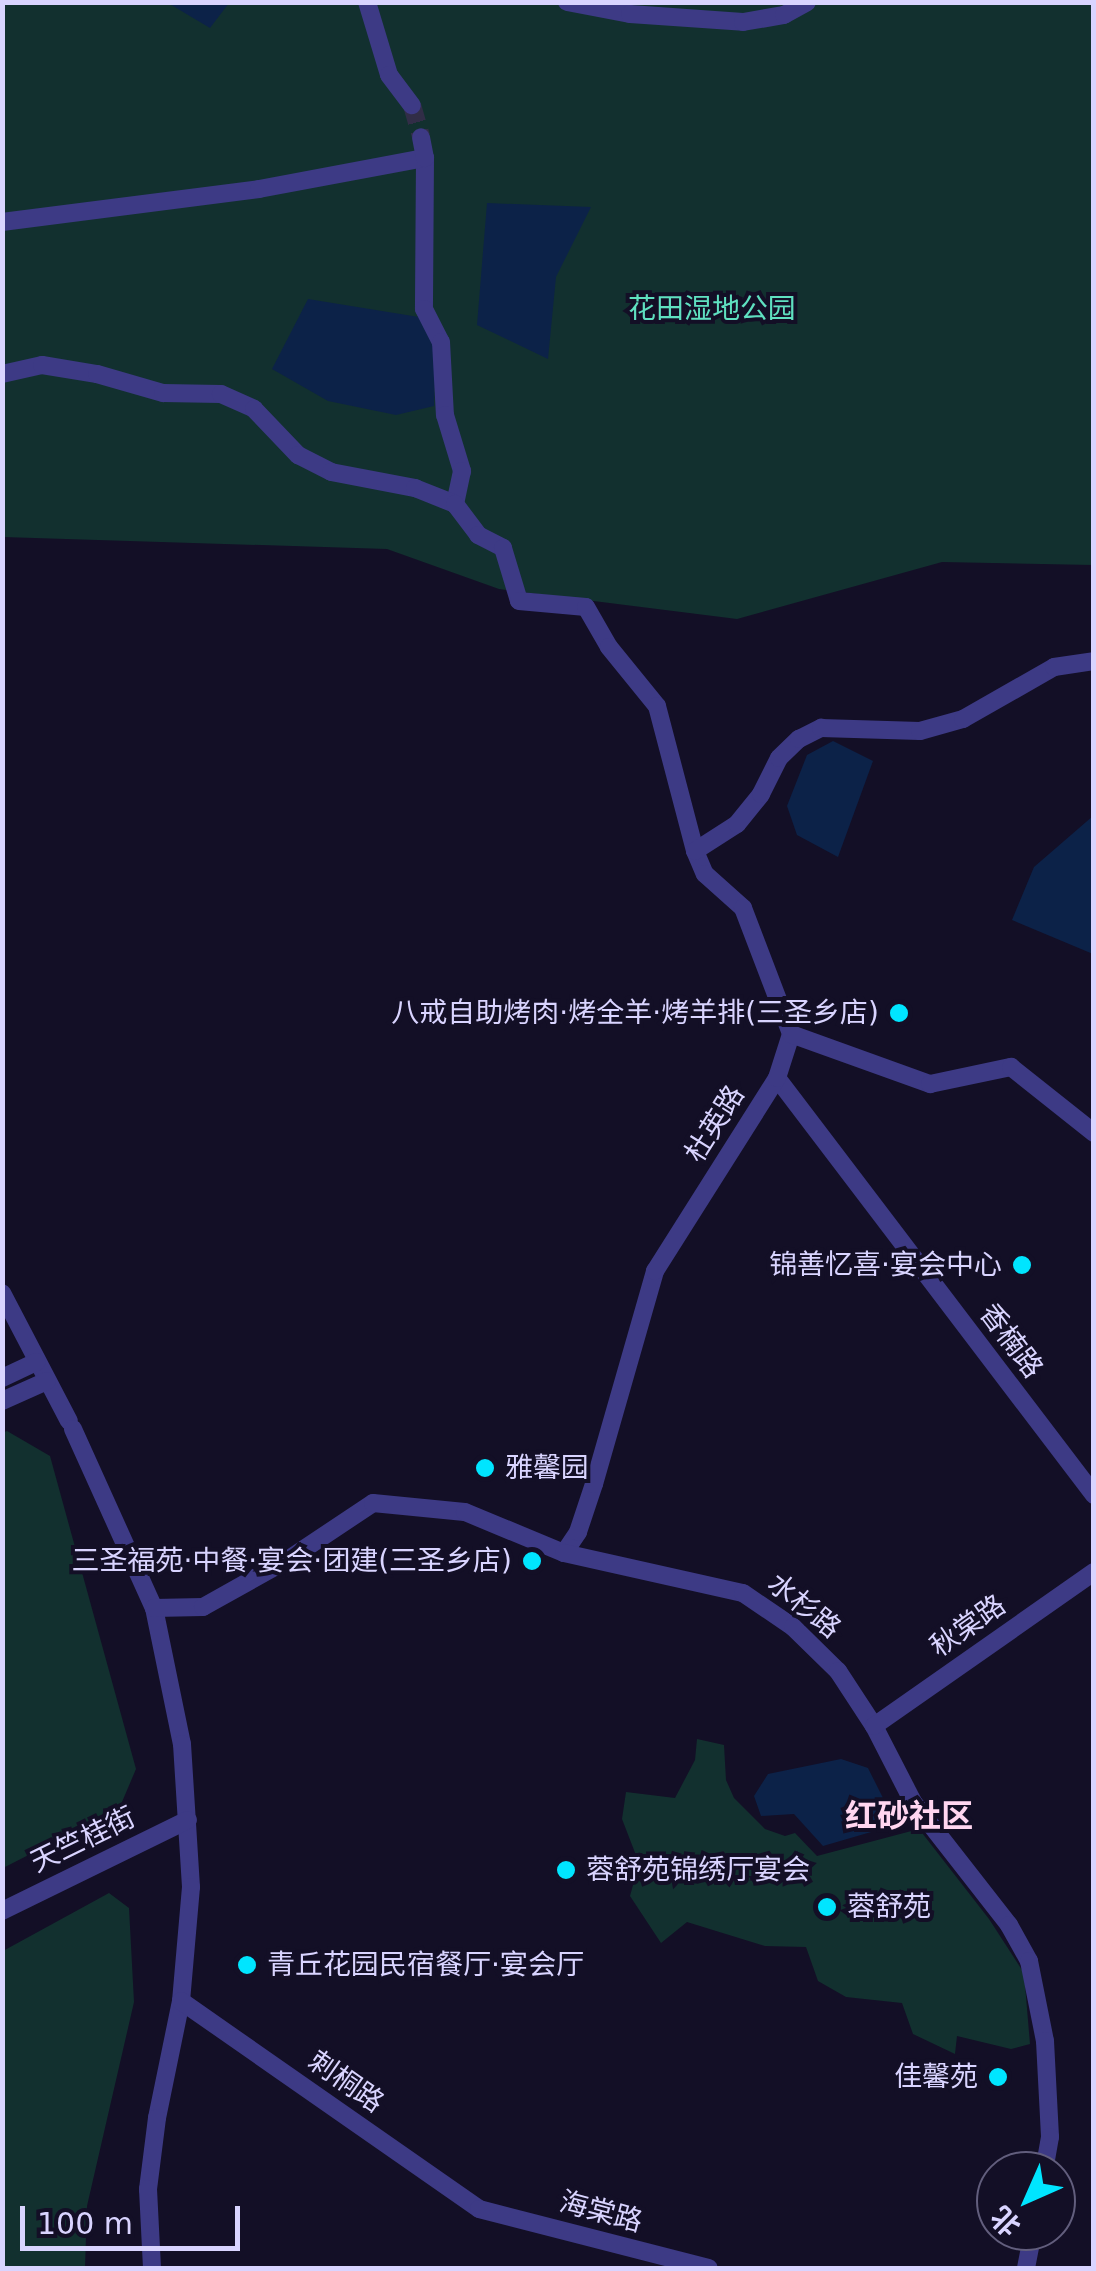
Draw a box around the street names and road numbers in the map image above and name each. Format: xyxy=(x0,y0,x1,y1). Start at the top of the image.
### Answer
street label: 杜英路 xyxy=(678,1079,752,1169)
street label: 香楠路 xyxy=(972,1297,1050,1385)
street label: 水杉路 xyxy=(761,1567,847,1645)
street label: 秋棠路 xyxy=(924,1588,1012,1664)
street label: 天竺桂街 xyxy=(25,1800,141,1880)
street label: 刺桐路 xyxy=(302,2044,390,2120)
street label: 海棠路 xyxy=(556,2185,646,2239)

